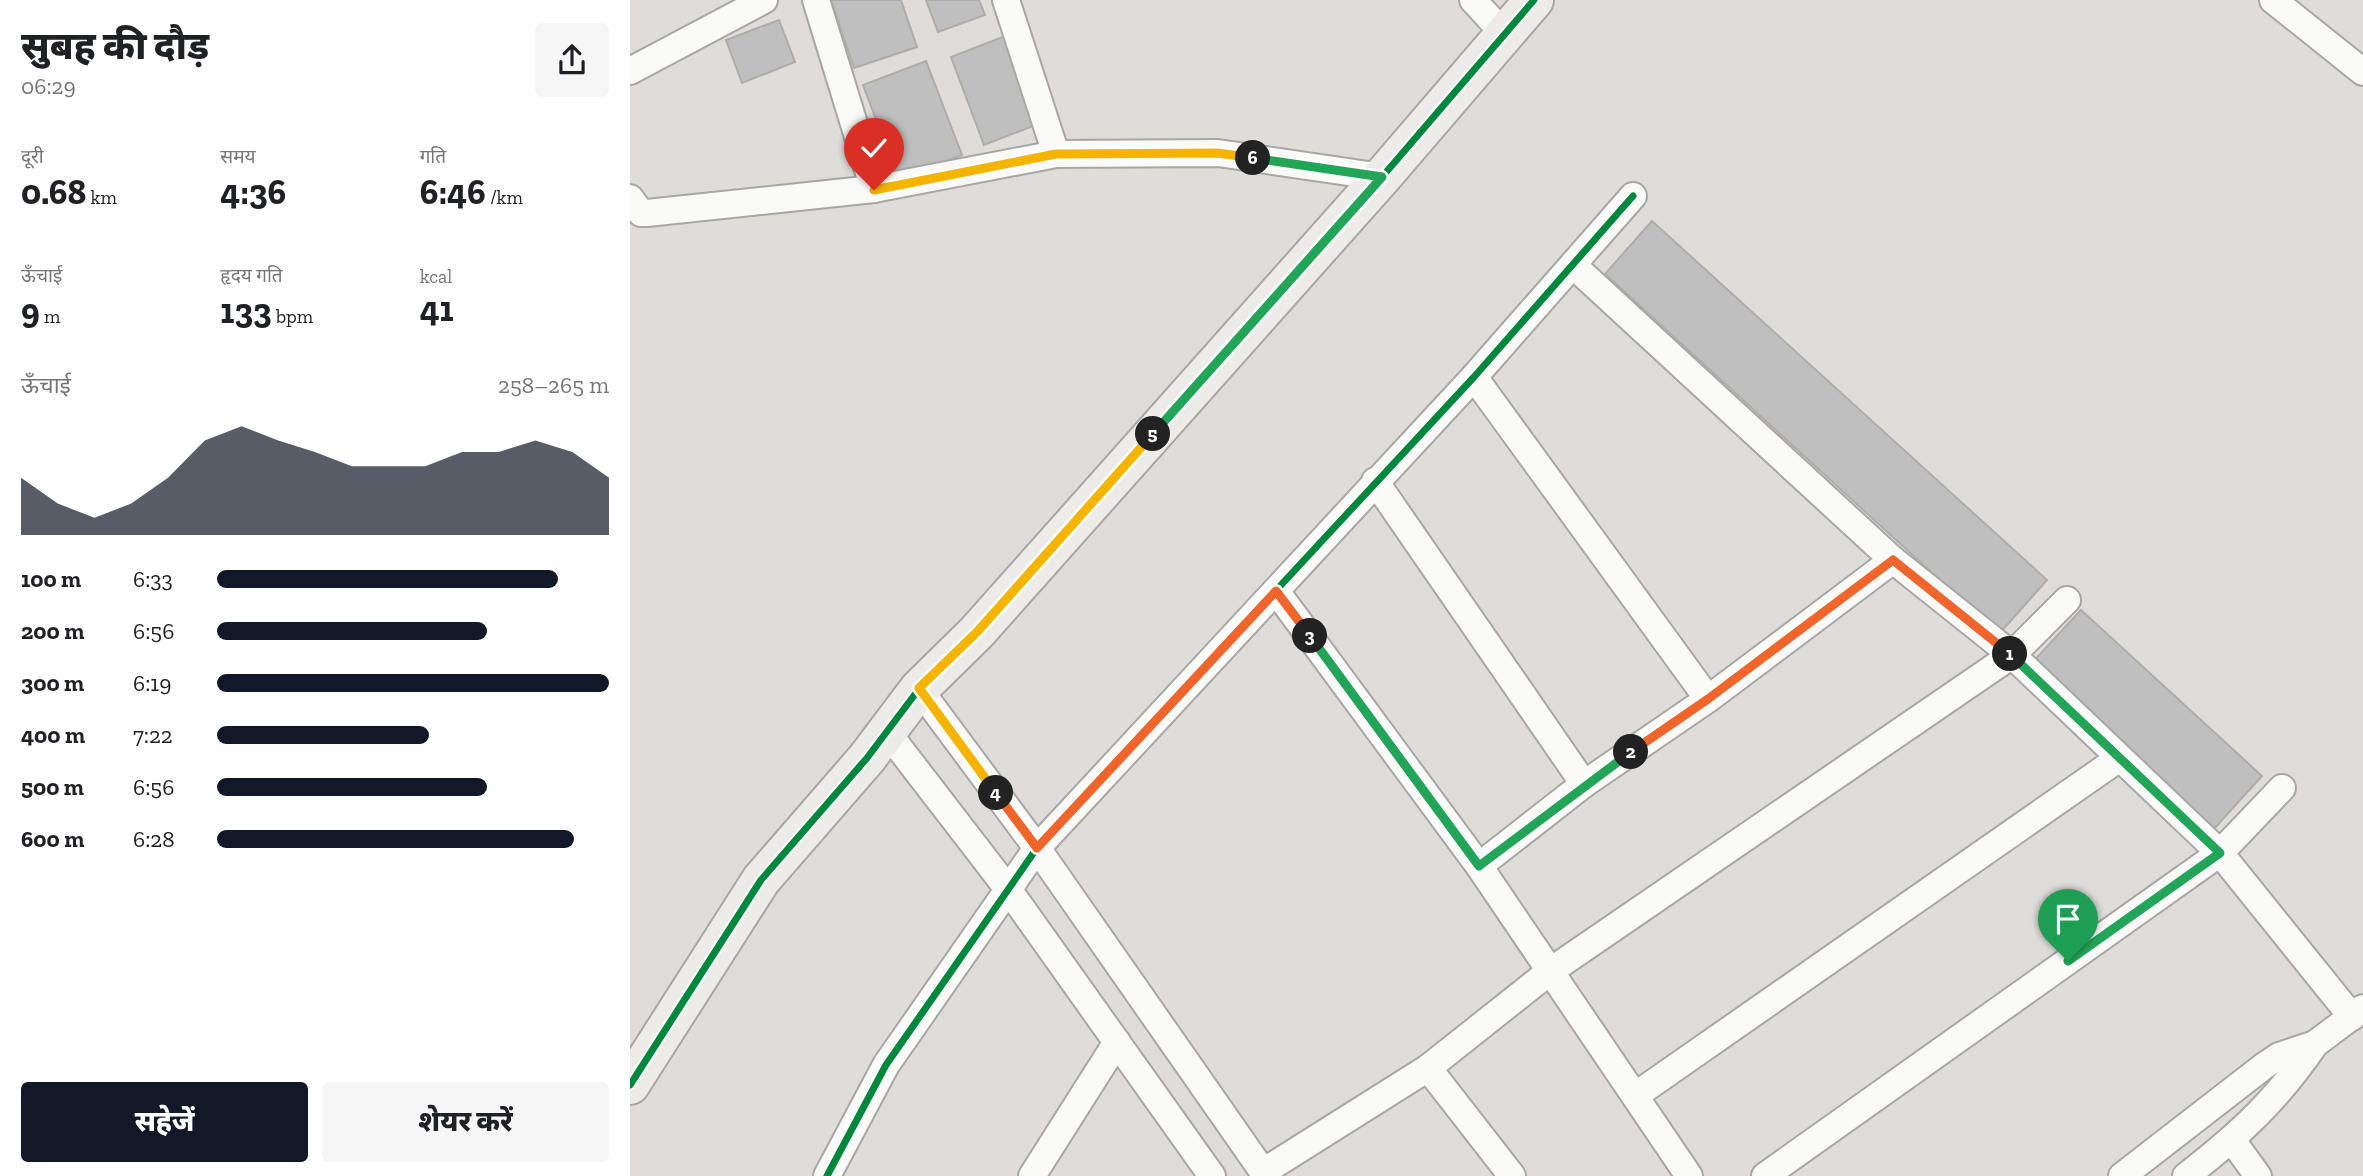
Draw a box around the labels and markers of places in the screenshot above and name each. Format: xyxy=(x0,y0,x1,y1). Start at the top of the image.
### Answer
pin xyxy=(844,118,904,190)
pin: 6 xyxy=(1236,140,1270,176)
pin: 5 xyxy=(1135,416,1170,452)
pin: 3 xyxy=(1292,618,1328,654)
pin: 1 xyxy=(1992,636,2028,672)
pin: 2 xyxy=(1614,734,1648,770)
pin: 4 xyxy=(978,776,1014,810)
pin xyxy=(2038,889,2098,961)

